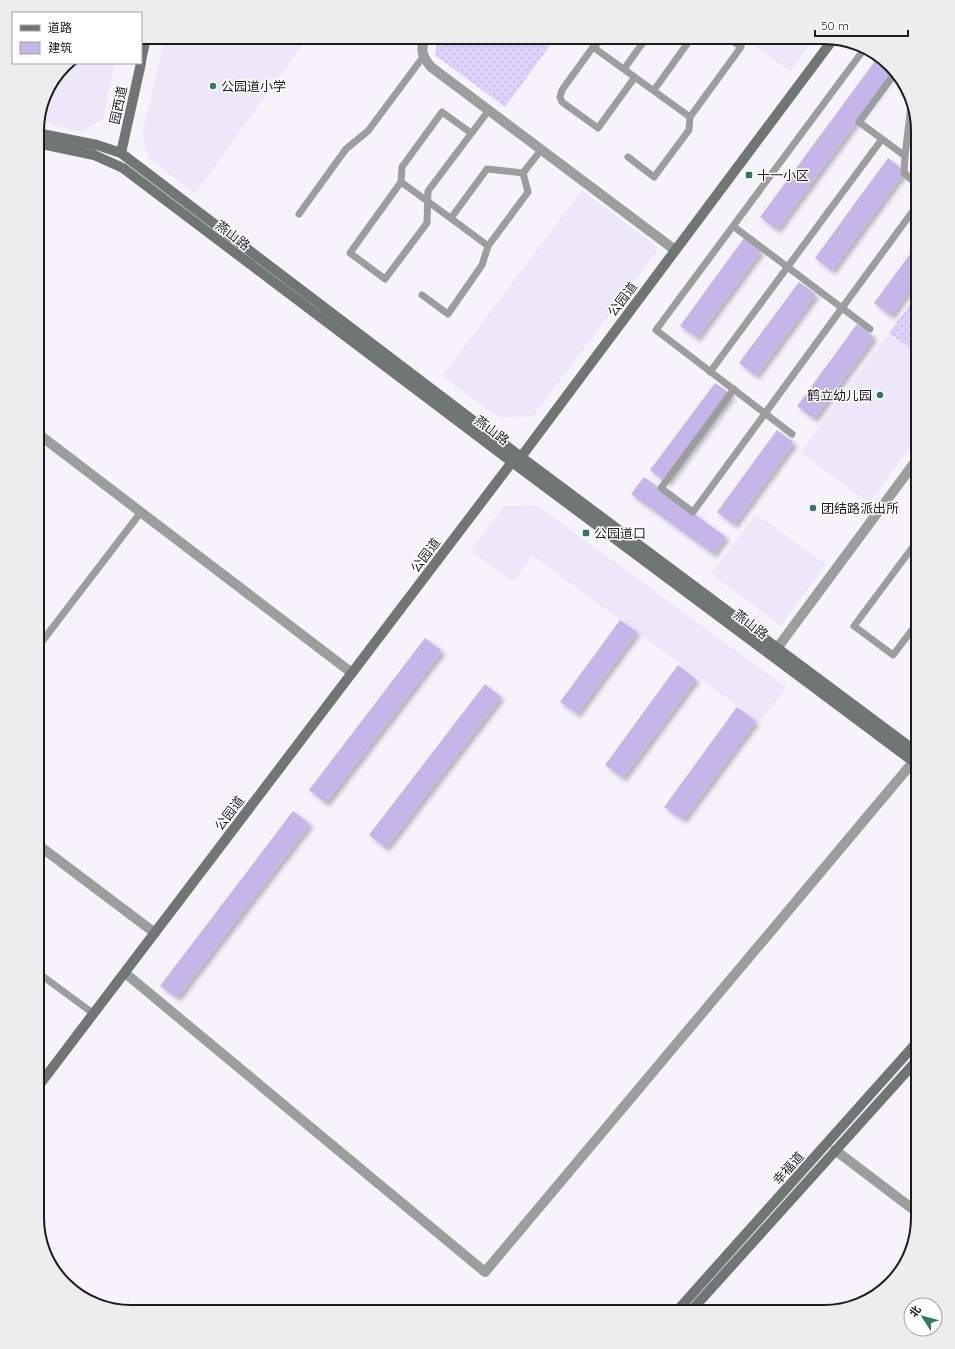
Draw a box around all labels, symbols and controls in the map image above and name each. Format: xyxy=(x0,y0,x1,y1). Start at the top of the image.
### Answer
legend xyxy=(12,12,142,64)
scale bar xyxy=(815,12,908,38)
text: 50 m xyxy=(821,18,849,33)
text: 道路 xyxy=(48,20,72,35)
text: 建筑 xyxy=(48,40,72,55)
place label: 公园道小学 xyxy=(221,78,286,94)
marker: 公园道小学 xyxy=(208,81,218,91)
street label: 园西道 xyxy=(106,84,130,126)
place label: 十一小区 xyxy=(757,167,809,183)
marker: 十一小区 xyxy=(744,170,754,180)
street label: 燕山路 xyxy=(213,217,253,253)
street label: 公园道 xyxy=(604,279,640,319)
place label: 鹤立幼儿园 xyxy=(807,387,872,403)
marker: 鹤立幼儿园 xyxy=(875,390,885,400)
street label: 燕山路 xyxy=(472,412,512,448)
place label: 团结路派出所 xyxy=(821,500,899,516)
marker: 团结路派出所 xyxy=(808,503,818,513)
place label: 公园道口 xyxy=(594,525,646,541)
marker: 公园道口 xyxy=(581,528,591,538)
street label: 公园道 xyxy=(407,535,443,575)
street label: 燕山路 xyxy=(731,606,771,642)
street label: 公园道 xyxy=(211,793,247,833)
street label: 幸福道 xyxy=(769,1148,807,1188)
north arrow xyxy=(903,1297,943,1337)
text: 北 xyxy=(906,1303,924,1320)

